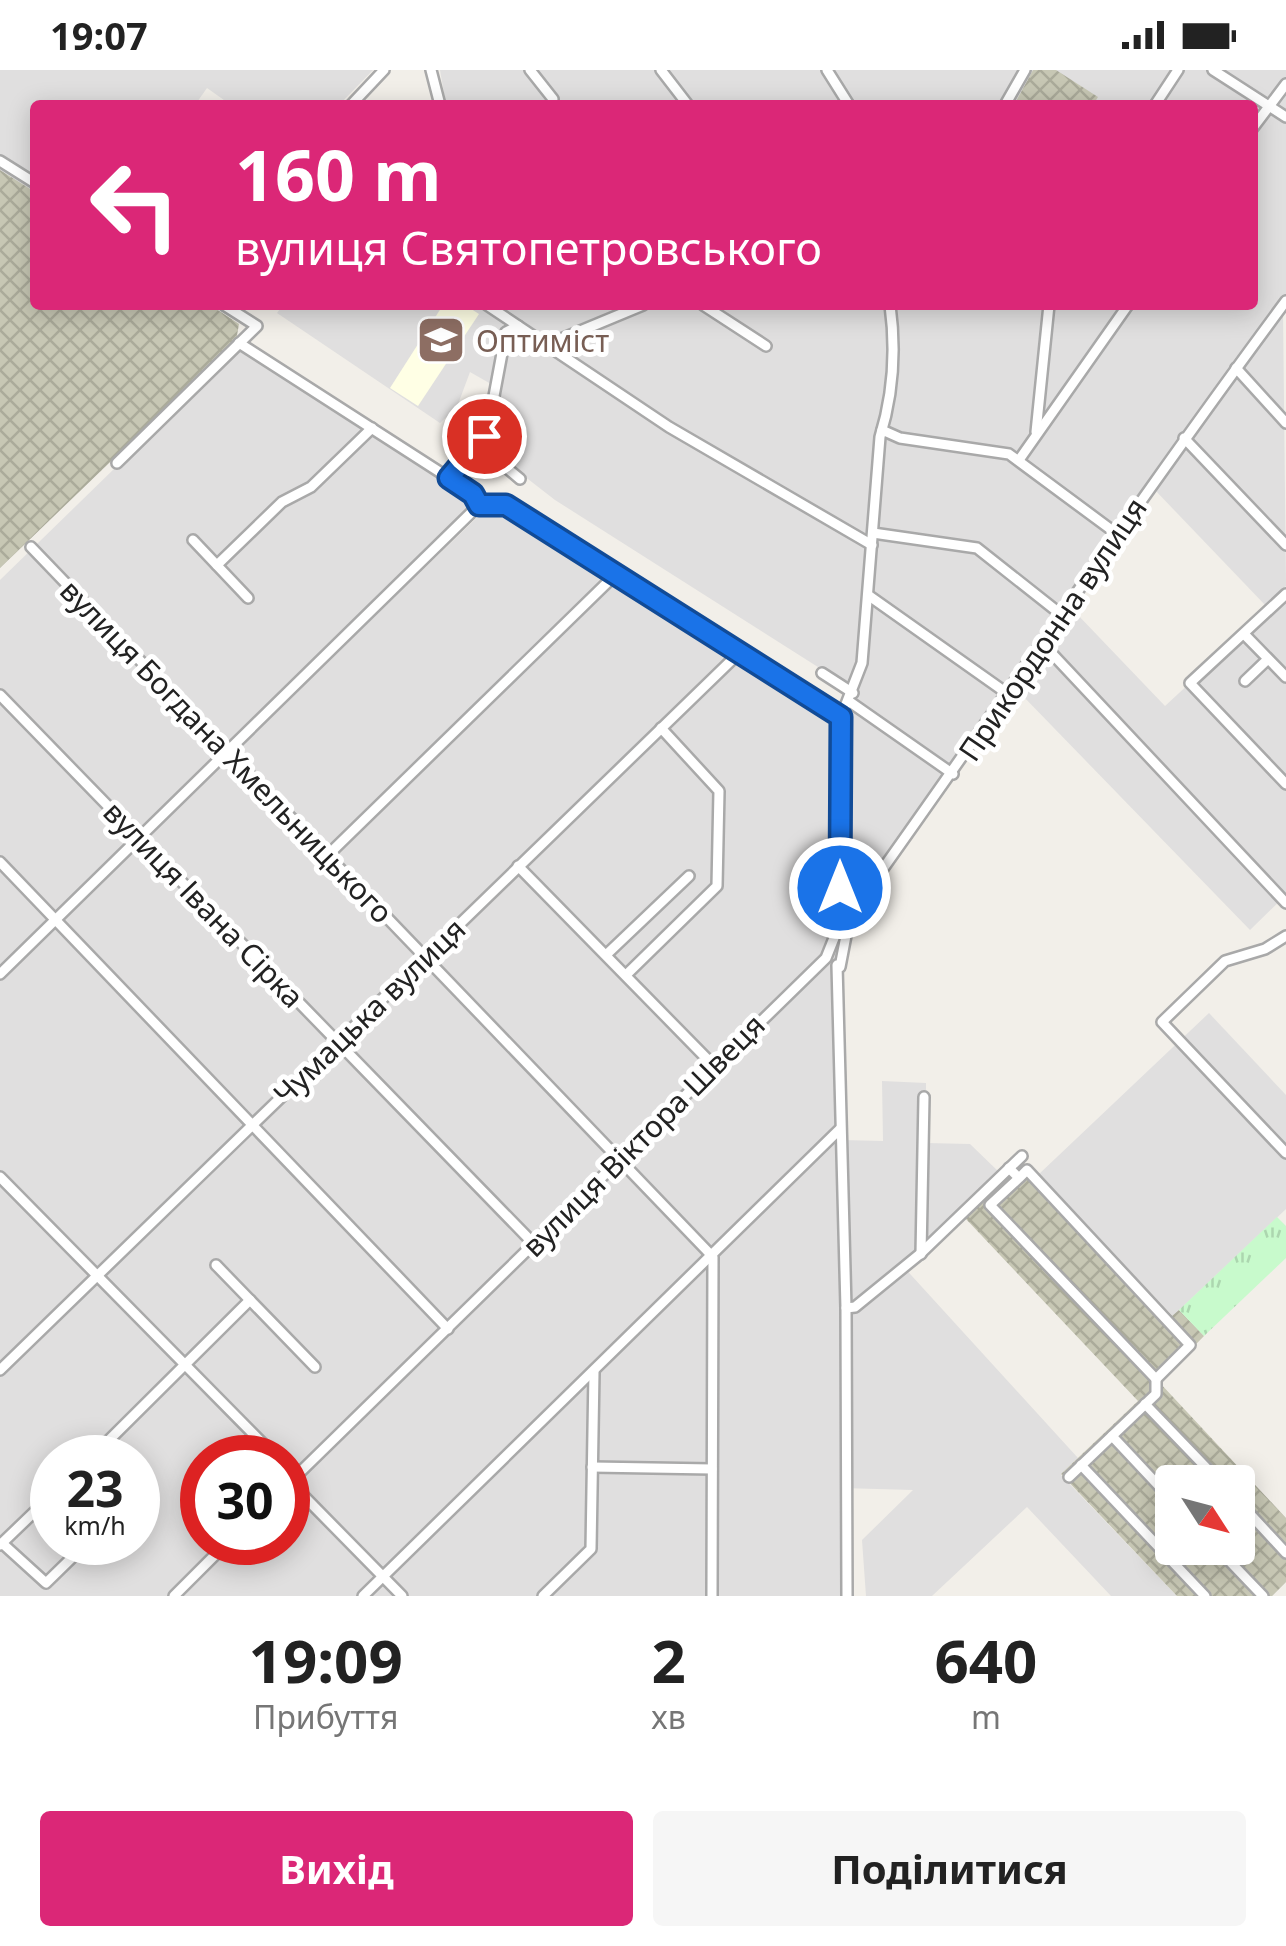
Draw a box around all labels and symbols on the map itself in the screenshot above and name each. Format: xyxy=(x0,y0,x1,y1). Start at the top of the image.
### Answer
school or university icon: Оптиміст xyxy=(415,314,467,366)
place label: Оптиміст xyxy=(476,320,609,361)
pin xyxy=(442,394,527,479)
street label: Прикордонна вулиця xyxy=(948,489,1156,769)
street label: вулиця Богдана Хмельницького xyxy=(52,570,402,932)
street label: вулиця Івана Сірка xyxy=(95,792,313,1016)
position arrow xyxy=(788,836,892,940)
street label: Чумацька вулиця xyxy=(264,909,474,1113)
street label: вулиця Віктора Швеця xyxy=(513,1005,773,1265)
speed limit sign: 30 xyxy=(180,1435,310,1565)
north arrow xyxy=(1155,1465,1255,1565)

